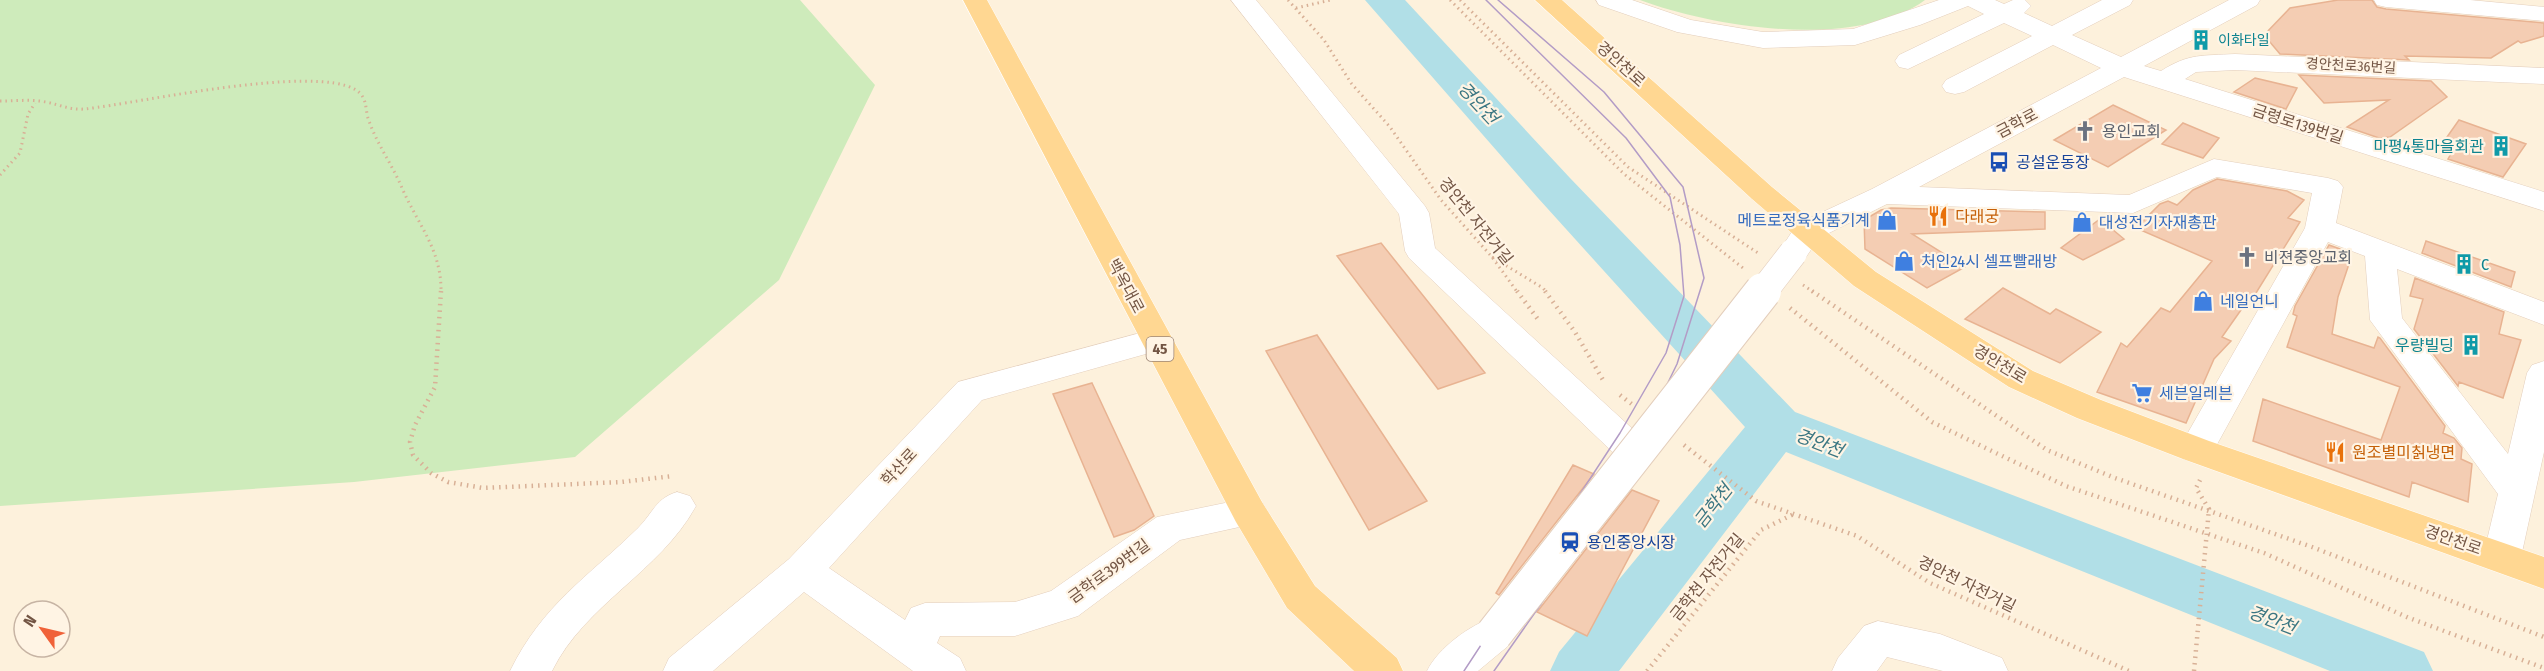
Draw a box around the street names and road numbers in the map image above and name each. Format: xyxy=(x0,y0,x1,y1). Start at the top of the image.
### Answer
street label: 경안천로 xyxy=(1593,37,1649,91)
street label: 경안천로36번길 xyxy=(2305,55,2397,77)
street label: 금령로139번길 xyxy=(2250,100,2346,148)
street label: 금학로 xyxy=(1993,104,2041,142)
street label: 경안천 자전거길 xyxy=(1435,174,1517,268)
street label: 백옥대로 xyxy=(1104,256,1148,317)
road number: 45 xyxy=(1146,337,1174,361)
street label: 경안천로 xyxy=(1970,341,2030,387)
street label: 학산로 xyxy=(877,444,921,490)
street label: 경안천로 xyxy=(2422,521,2484,559)
street label: 금학천 자전거길 xyxy=(1666,530,1748,624)
street label: 금학로399번길 xyxy=(1065,535,1153,607)
street label: 경안천 자전거길 xyxy=(1915,552,2019,616)

